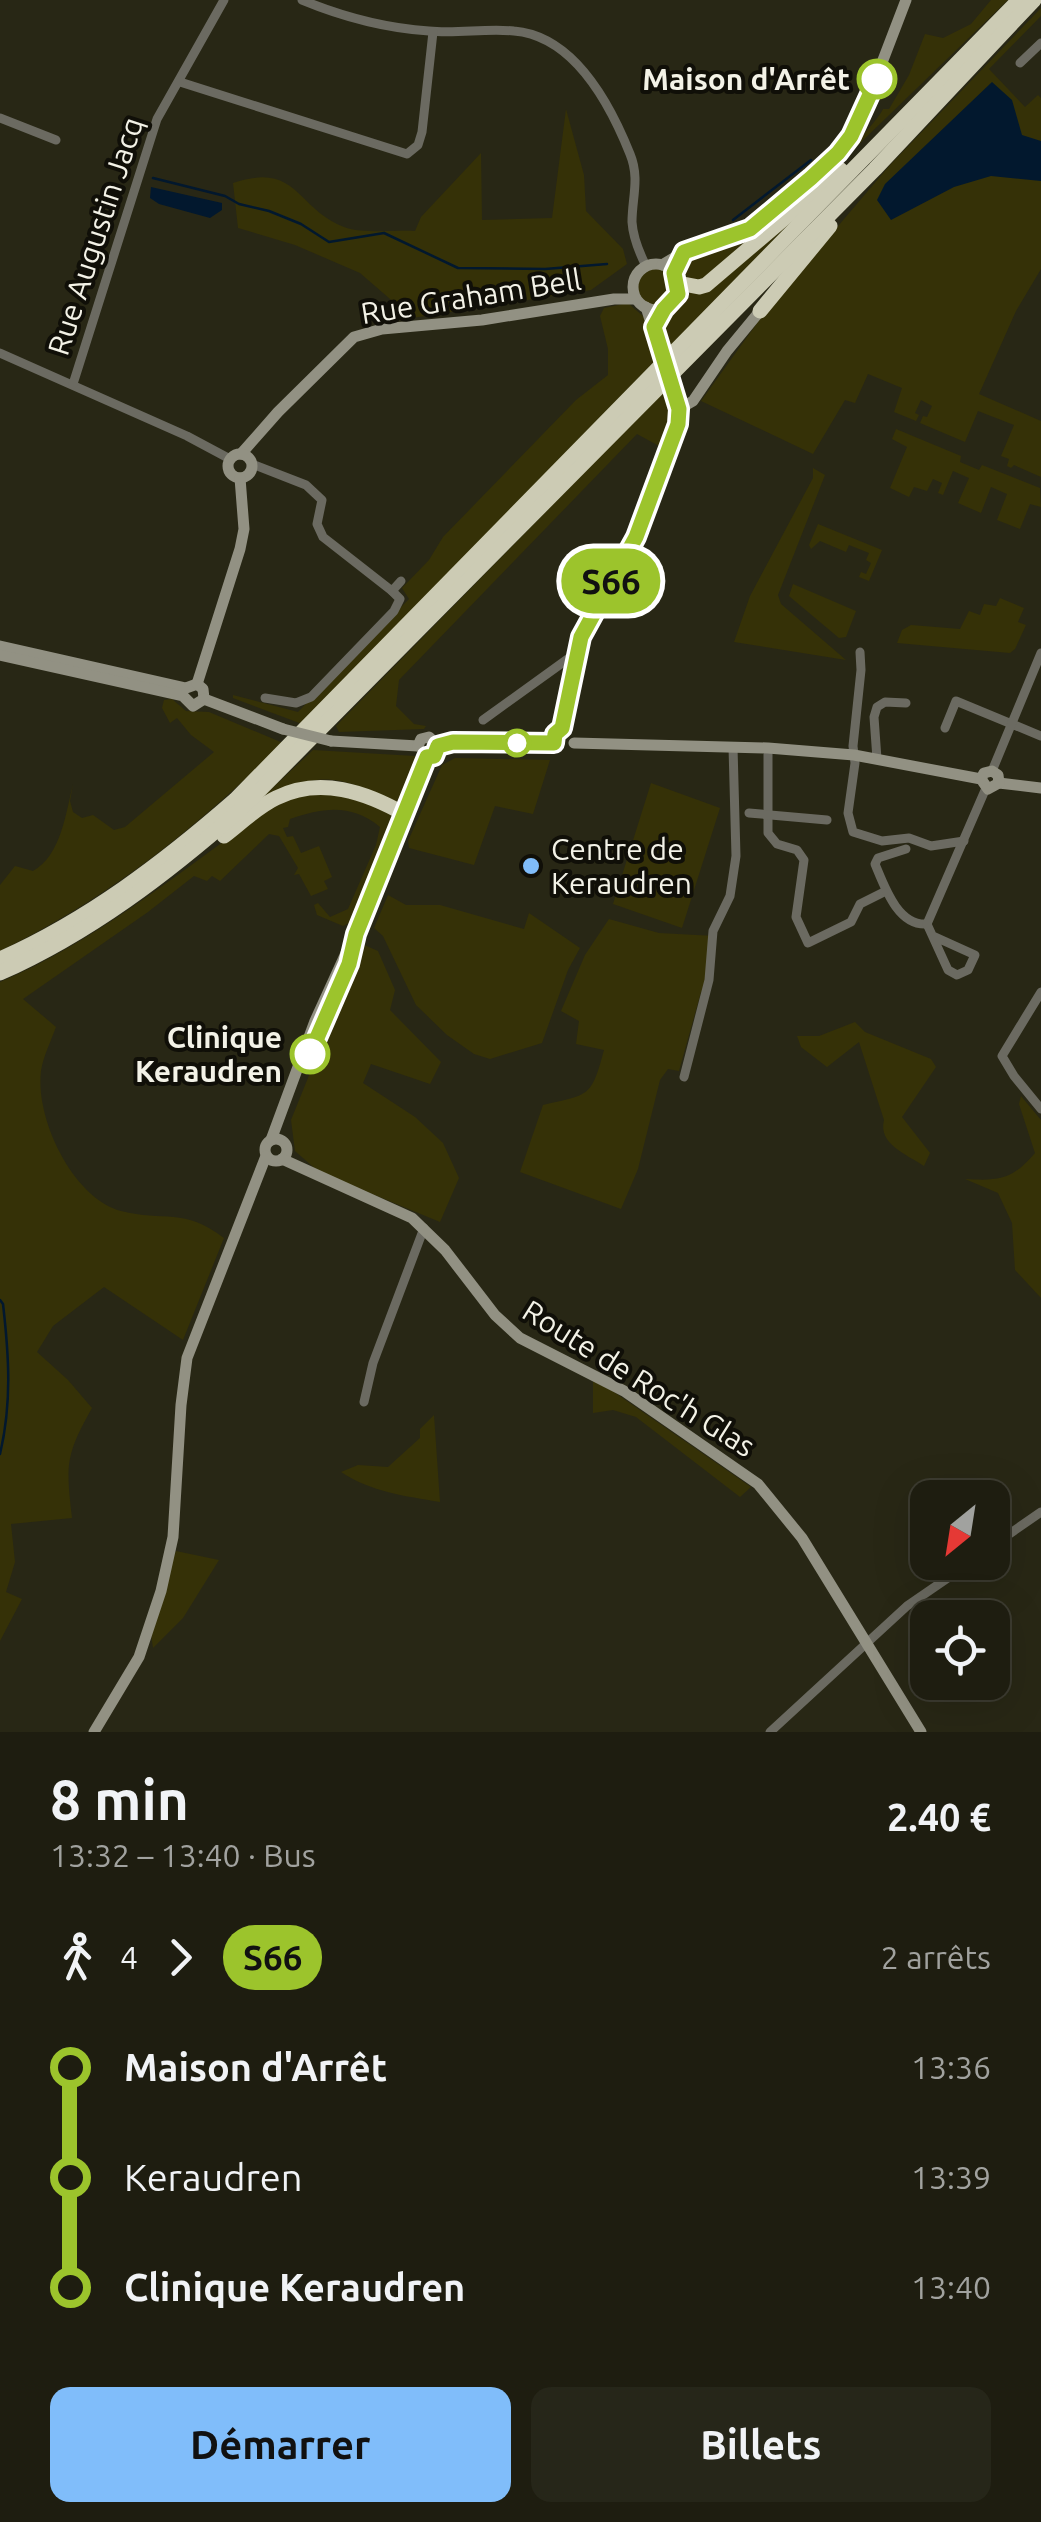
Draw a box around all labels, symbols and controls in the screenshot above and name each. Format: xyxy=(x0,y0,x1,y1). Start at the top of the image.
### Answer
marker: Maison d'Arrêt xyxy=(858,60,896,98)
place label: Maison d'Arrêt xyxy=(642,62,850,96)
street label: Rue Augustin Jacq xyxy=(41,113,149,359)
street label: Rue Graham Bell xyxy=(358,262,584,330)
line badge: S66 xyxy=(554,548,668,614)
text: S66 xyxy=(581,561,641,601)
unlabelled marker xyxy=(504,730,530,756)
place label: Centre de Keraudren xyxy=(551,832,692,900)
marker: Centre de Keraudren xyxy=(520,855,542,877)
place label: Clinique Keraudren xyxy=(135,1020,282,1088)
marker: Clinique Keraudren xyxy=(291,1035,329,1073)
street label: Route de Roc'h Glas xyxy=(517,1293,761,1463)
north arrow xyxy=(910,1480,1010,1580)
map controls xyxy=(910,1480,1010,1700)
button: locate xyxy=(910,1600,1010,1700)
text: 8 min xyxy=(50,1769,189,1830)
text: 2.40 € xyxy=(887,1796,991,1838)
text: 13:32 – 13:40 · Bus xyxy=(50,1837,316,1873)
icon: walk xyxy=(50,1930,105,1985)
icon: forward xyxy=(153,1930,208,1985)
text: S66 xyxy=(243,1937,302,1977)
text: 4 xyxy=(120,1939,138,1975)
text: 2 arrêts xyxy=(881,1939,991,1975)
text: Maison d'Arrêt xyxy=(124,2046,387,2088)
text: 13:36 xyxy=(911,2049,991,2085)
text: Keraudren xyxy=(124,2156,303,2198)
text: 13:39 xyxy=(911,2159,991,2195)
text: Clinique Keraudren xyxy=(124,2266,465,2308)
text: 13:40 xyxy=(911,2269,991,2305)
button: Démarrer xyxy=(50,2387,511,2502)
button: Billets xyxy=(531,2387,991,2502)

